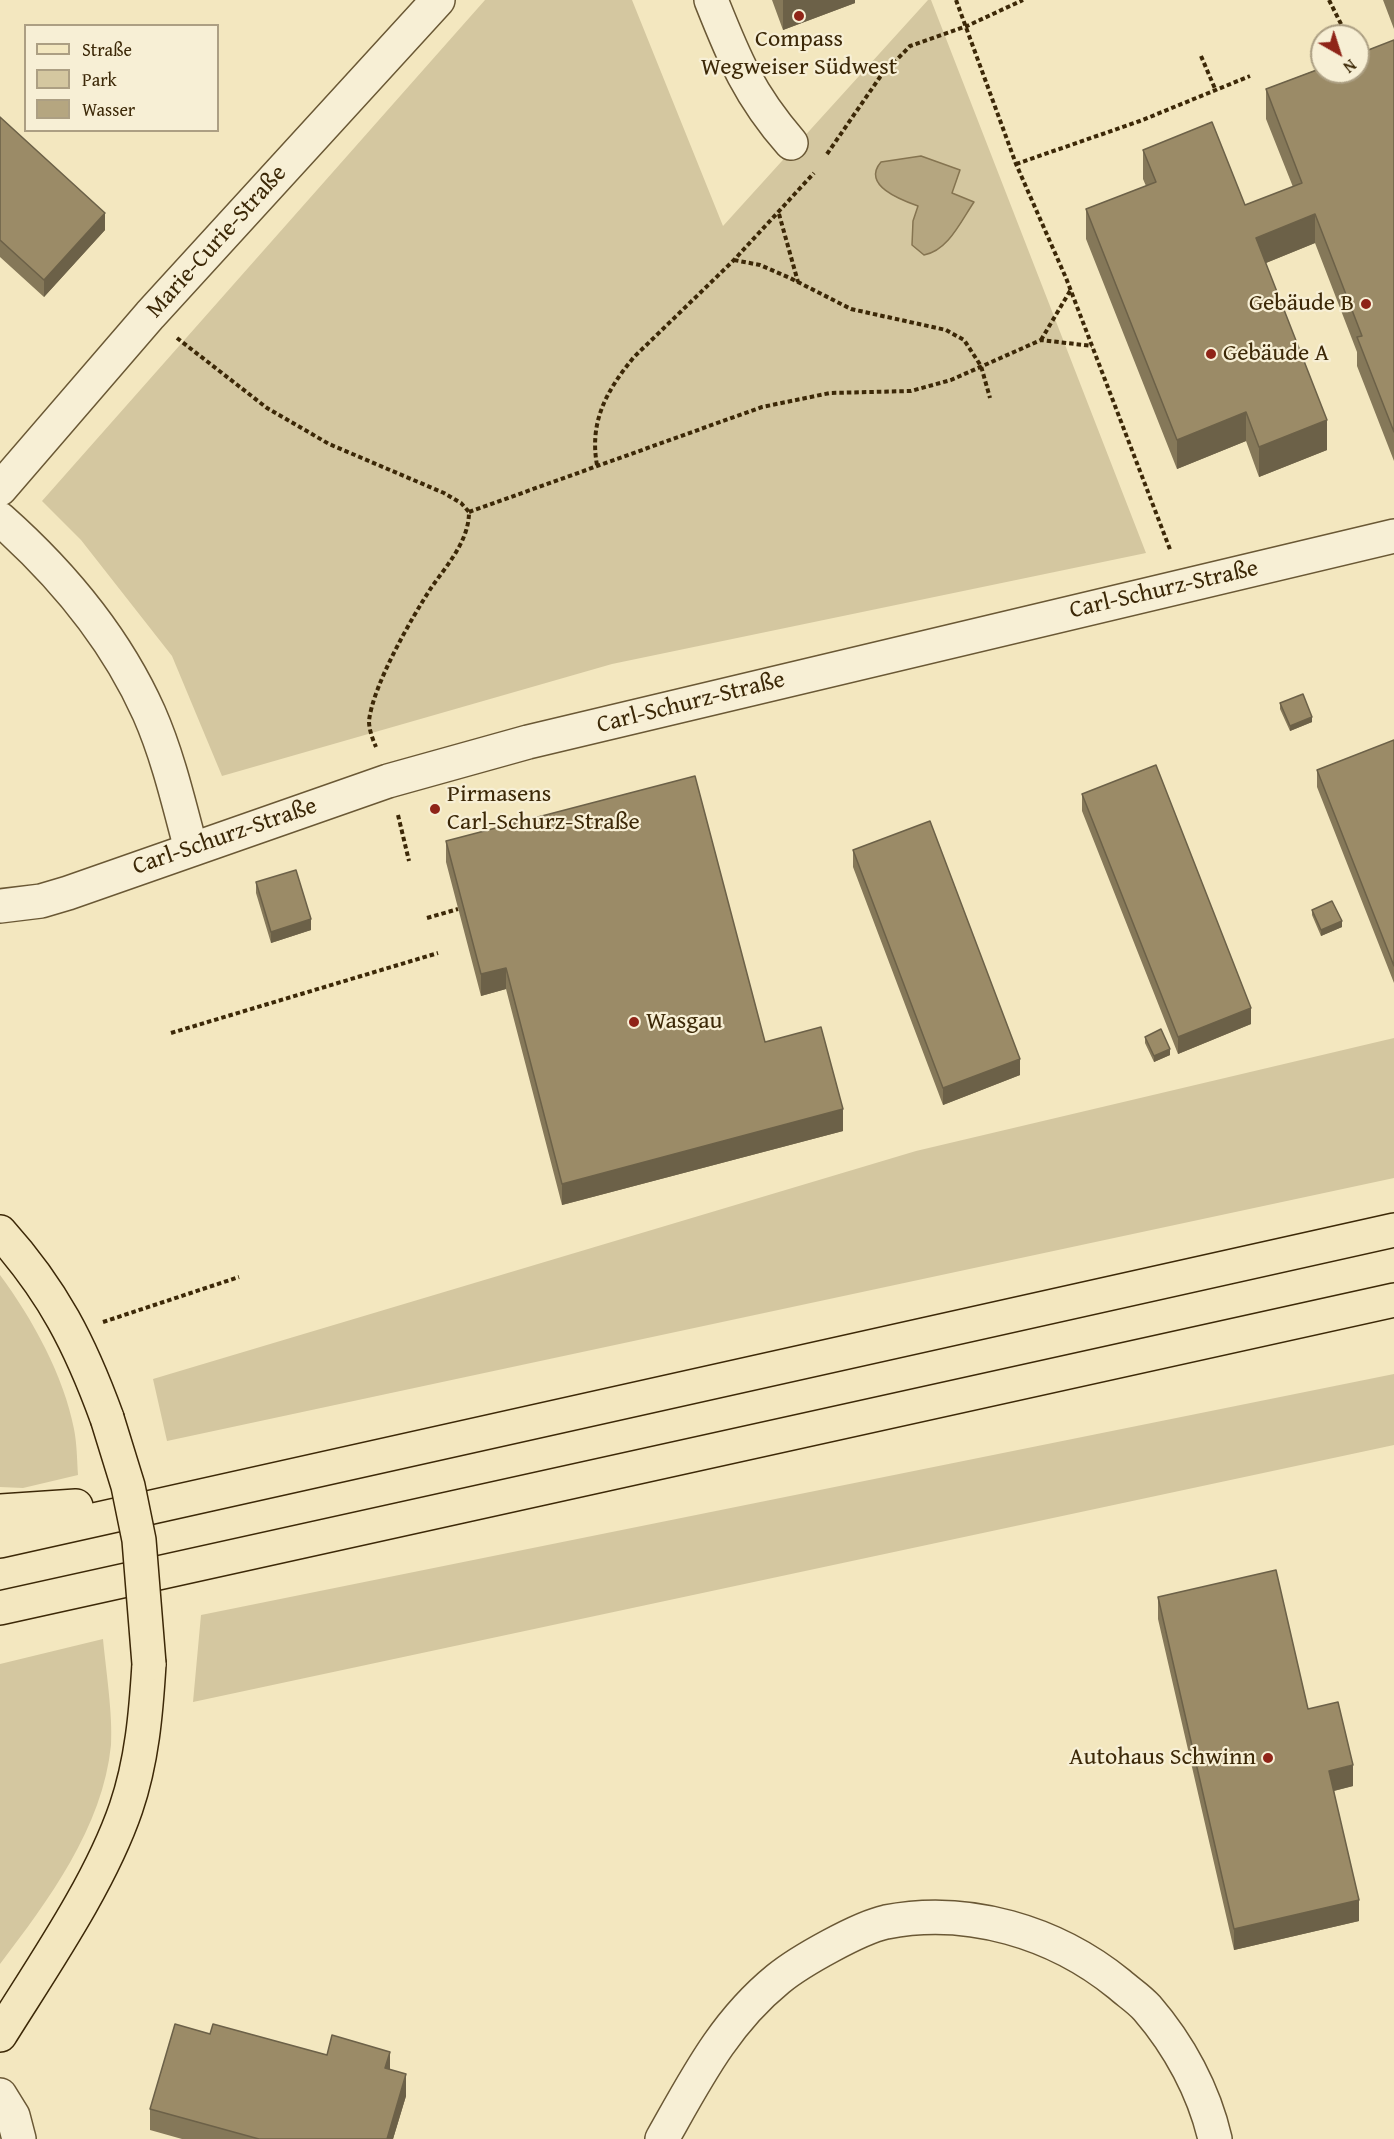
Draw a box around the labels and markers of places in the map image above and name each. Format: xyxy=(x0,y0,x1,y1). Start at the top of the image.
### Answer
marker: Compass Wegweiser Südwest xyxy=(792,9,806,23)
place label: Compass Wegweiser Südwest xyxy=(701,26,897,82)
place label: Gebäude B xyxy=(1249,290,1354,318)
marker: Gebäude B xyxy=(1359,297,1373,311)
place label: Gebäude A xyxy=(1223,340,1329,368)
marker: Gebäude A xyxy=(1204,347,1218,361)
place label: Pirmasens Carl-Schurz-Straße xyxy=(447,781,640,837)
marker: Pirmasens Carl-Schurz-Straße xyxy=(428,802,442,816)
place label: Wasgau xyxy=(646,1008,723,1036)
marker: Wasgau xyxy=(627,1015,641,1029)
place label: Autohaus Schwinn xyxy=(1069,1744,1256,1772)
marker: Autohaus Schwinn xyxy=(1261,1751,1275,1765)

